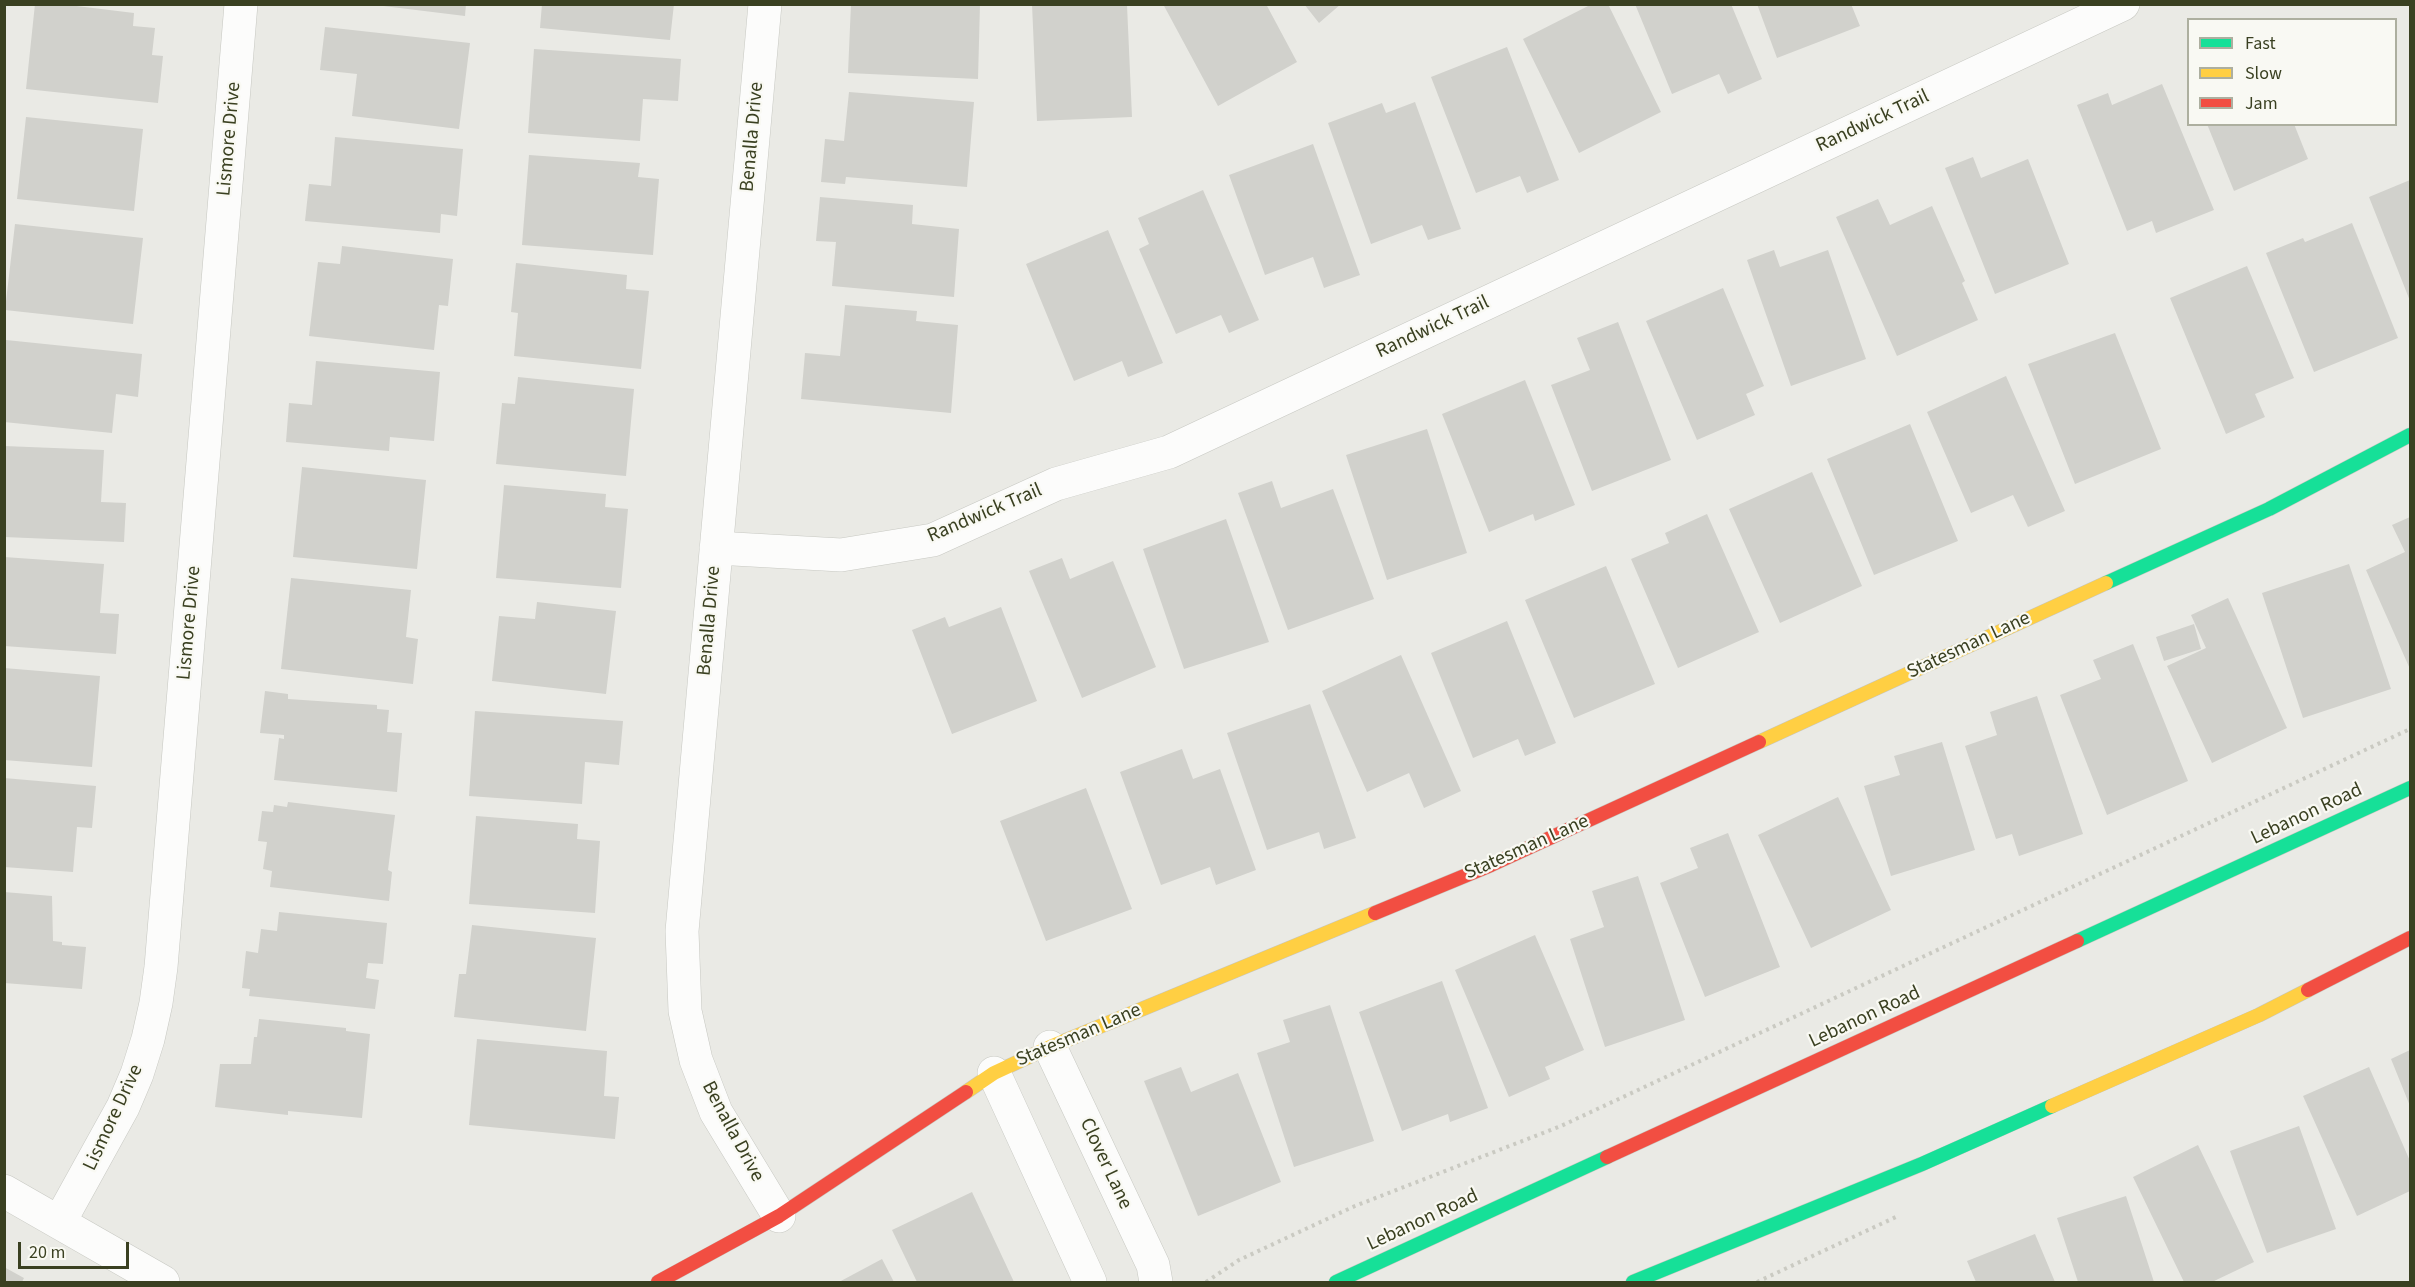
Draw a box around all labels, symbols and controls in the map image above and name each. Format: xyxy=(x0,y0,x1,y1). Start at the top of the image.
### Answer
legend xyxy=(2187,18,2397,126)
text: Fast xyxy=(2245,31,2276,56)
text: Slow xyxy=(2245,61,2282,86)
street label: Lismore Drive xyxy=(213,81,247,197)
street label: Benalla Drive xyxy=(736,81,770,193)
street label: Randwick Trail xyxy=(1813,85,1933,159)
text: Jam xyxy=(2245,91,2278,116)
street label: Randwick Trail xyxy=(1373,291,1493,365)
street label: Randwick Trail xyxy=(924,479,1046,549)
street label: Lismore Drive xyxy=(173,565,207,681)
street label: Benalla Drive xyxy=(693,565,727,677)
street label: Statesman Lane xyxy=(1903,607,2035,685)
street label: Lebanon Road xyxy=(2248,779,2366,851)
street label: Statesman Lane xyxy=(1461,810,1593,886)
street label: Lebanon Road xyxy=(1806,982,1924,1054)
street label: Statesman Lane xyxy=(1013,999,1145,1073)
street label: Lismore Drive xyxy=(79,1061,149,1175)
street label: Benalla Drive xyxy=(696,1078,768,1186)
street label: Clover Lane xyxy=(1073,1114,1137,1214)
street label: Lebanon Road xyxy=(1364,1185,1482,1257)
scale bar xyxy=(21,1230,132,1268)
text: 20 m xyxy=(29,1240,65,1265)

